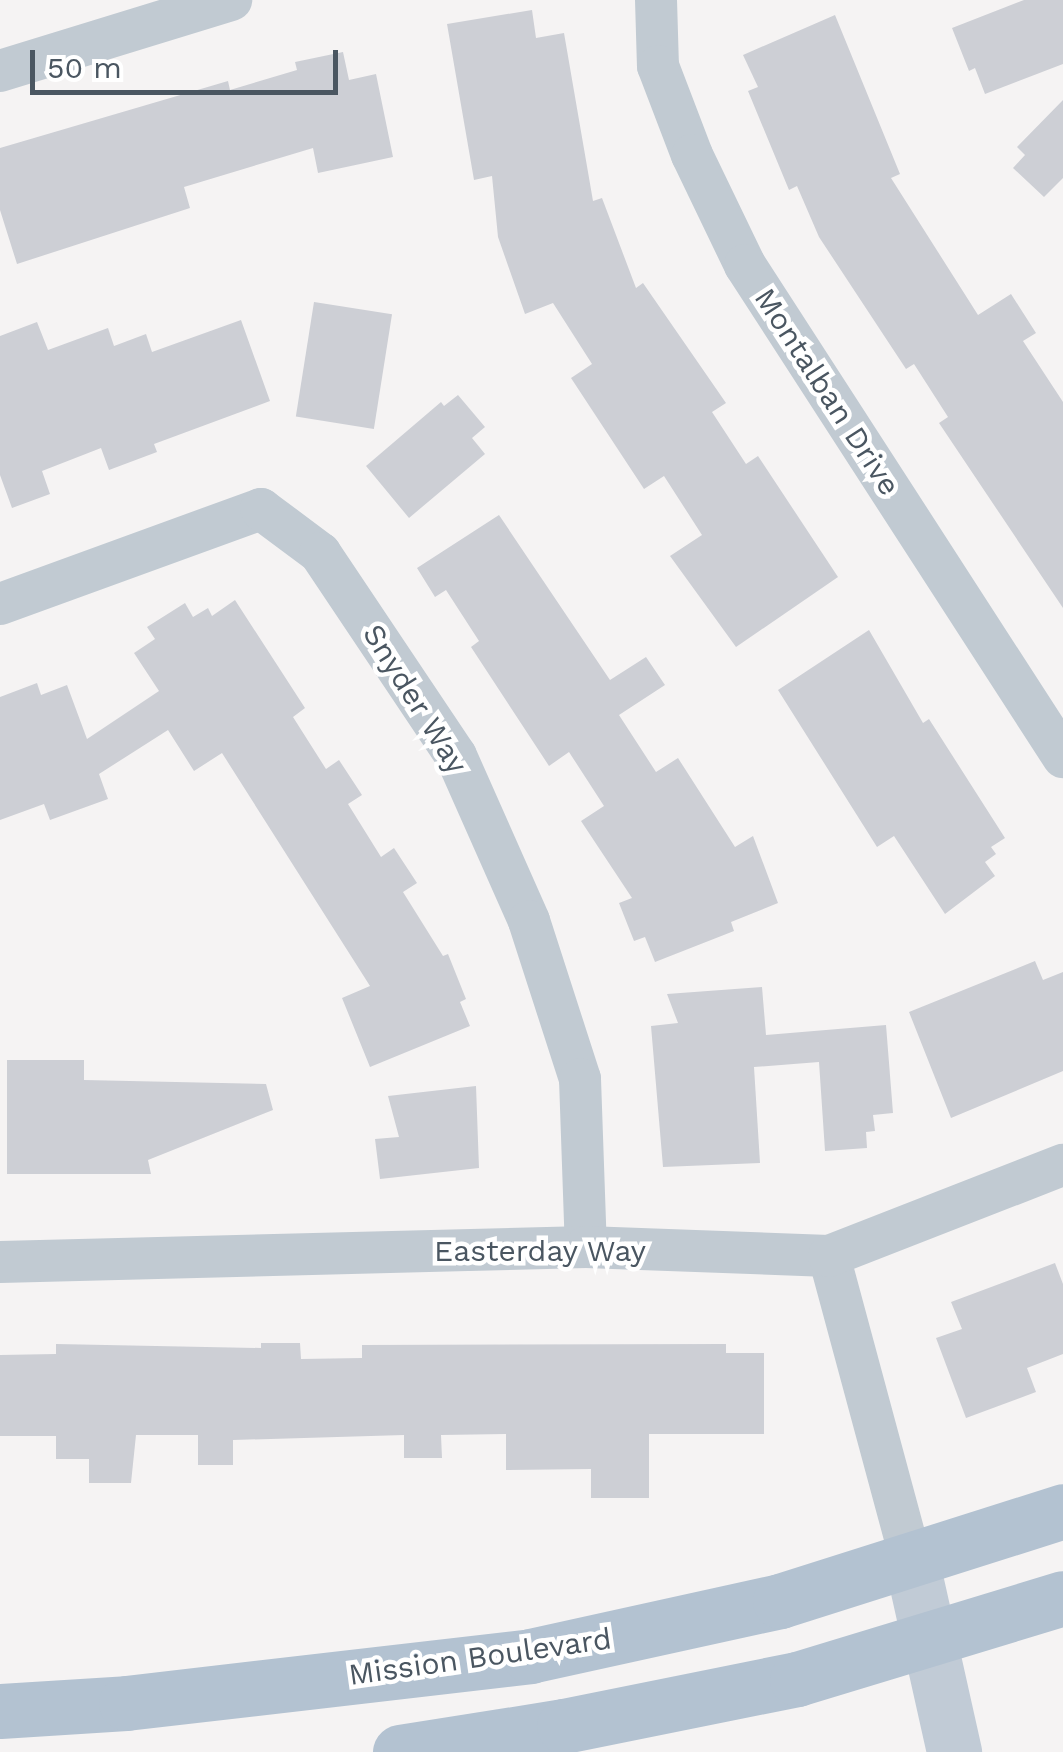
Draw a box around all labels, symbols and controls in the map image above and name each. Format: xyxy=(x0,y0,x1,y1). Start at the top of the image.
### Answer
scale bar xyxy=(35,30,342,92)
text: 50 m xyxy=(47,50,122,85)
street label: Montalban Drive xyxy=(747,282,907,502)
street label: Snyder Way xyxy=(355,617,475,781)
street label: Easterday Way xyxy=(433,1233,647,1269)
street label: Mission Boulevard xyxy=(346,1621,614,1693)

